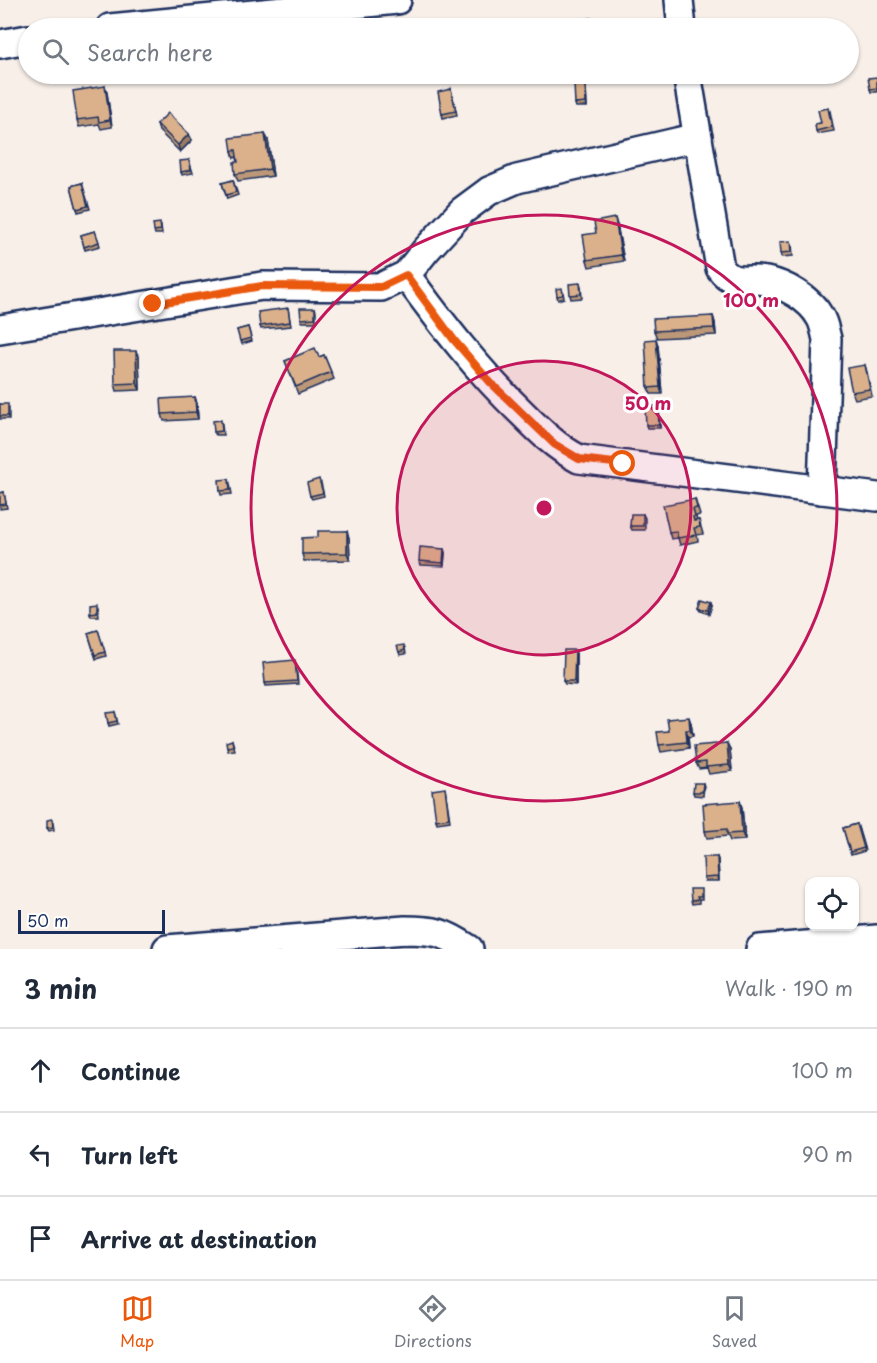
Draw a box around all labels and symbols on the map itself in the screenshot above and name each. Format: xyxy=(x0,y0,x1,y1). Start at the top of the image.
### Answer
text: 100 m xyxy=(723,286,779,313)
route end xyxy=(139,290,165,316)
text: 50 m xyxy=(625,389,671,416)
route start xyxy=(609,450,635,476)
centre of rings xyxy=(534,498,554,518)
scale bar xyxy=(18,907,165,934)

